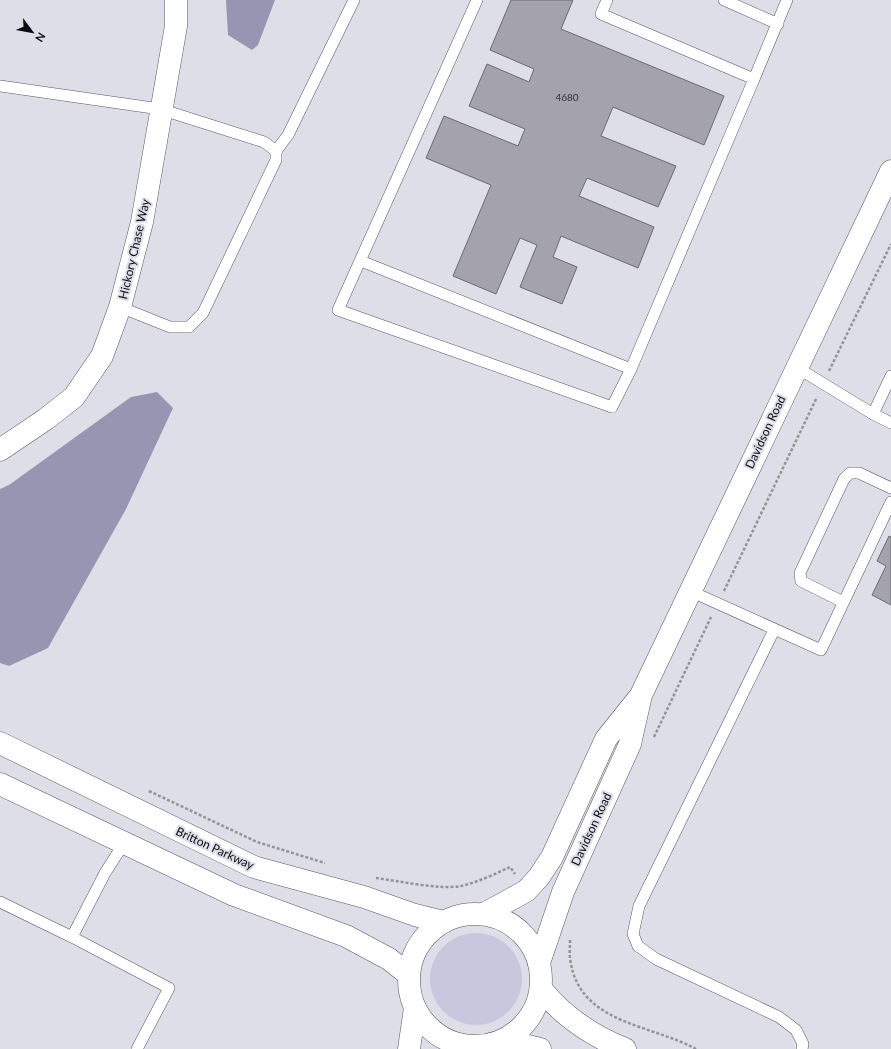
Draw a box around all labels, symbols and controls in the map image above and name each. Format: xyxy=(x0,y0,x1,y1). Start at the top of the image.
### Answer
north arrow xyxy=(12,12,52,52)
text: N xyxy=(33,31,49,45)
house number: 4680 xyxy=(555,91,579,103)
street label: Hickory Chase Way xyxy=(115,197,153,301)
street label: Davidson Road xyxy=(742,393,788,471)
street label: Davidson Road xyxy=(568,790,614,868)
street label: Britton Parkway xyxy=(174,823,257,873)

